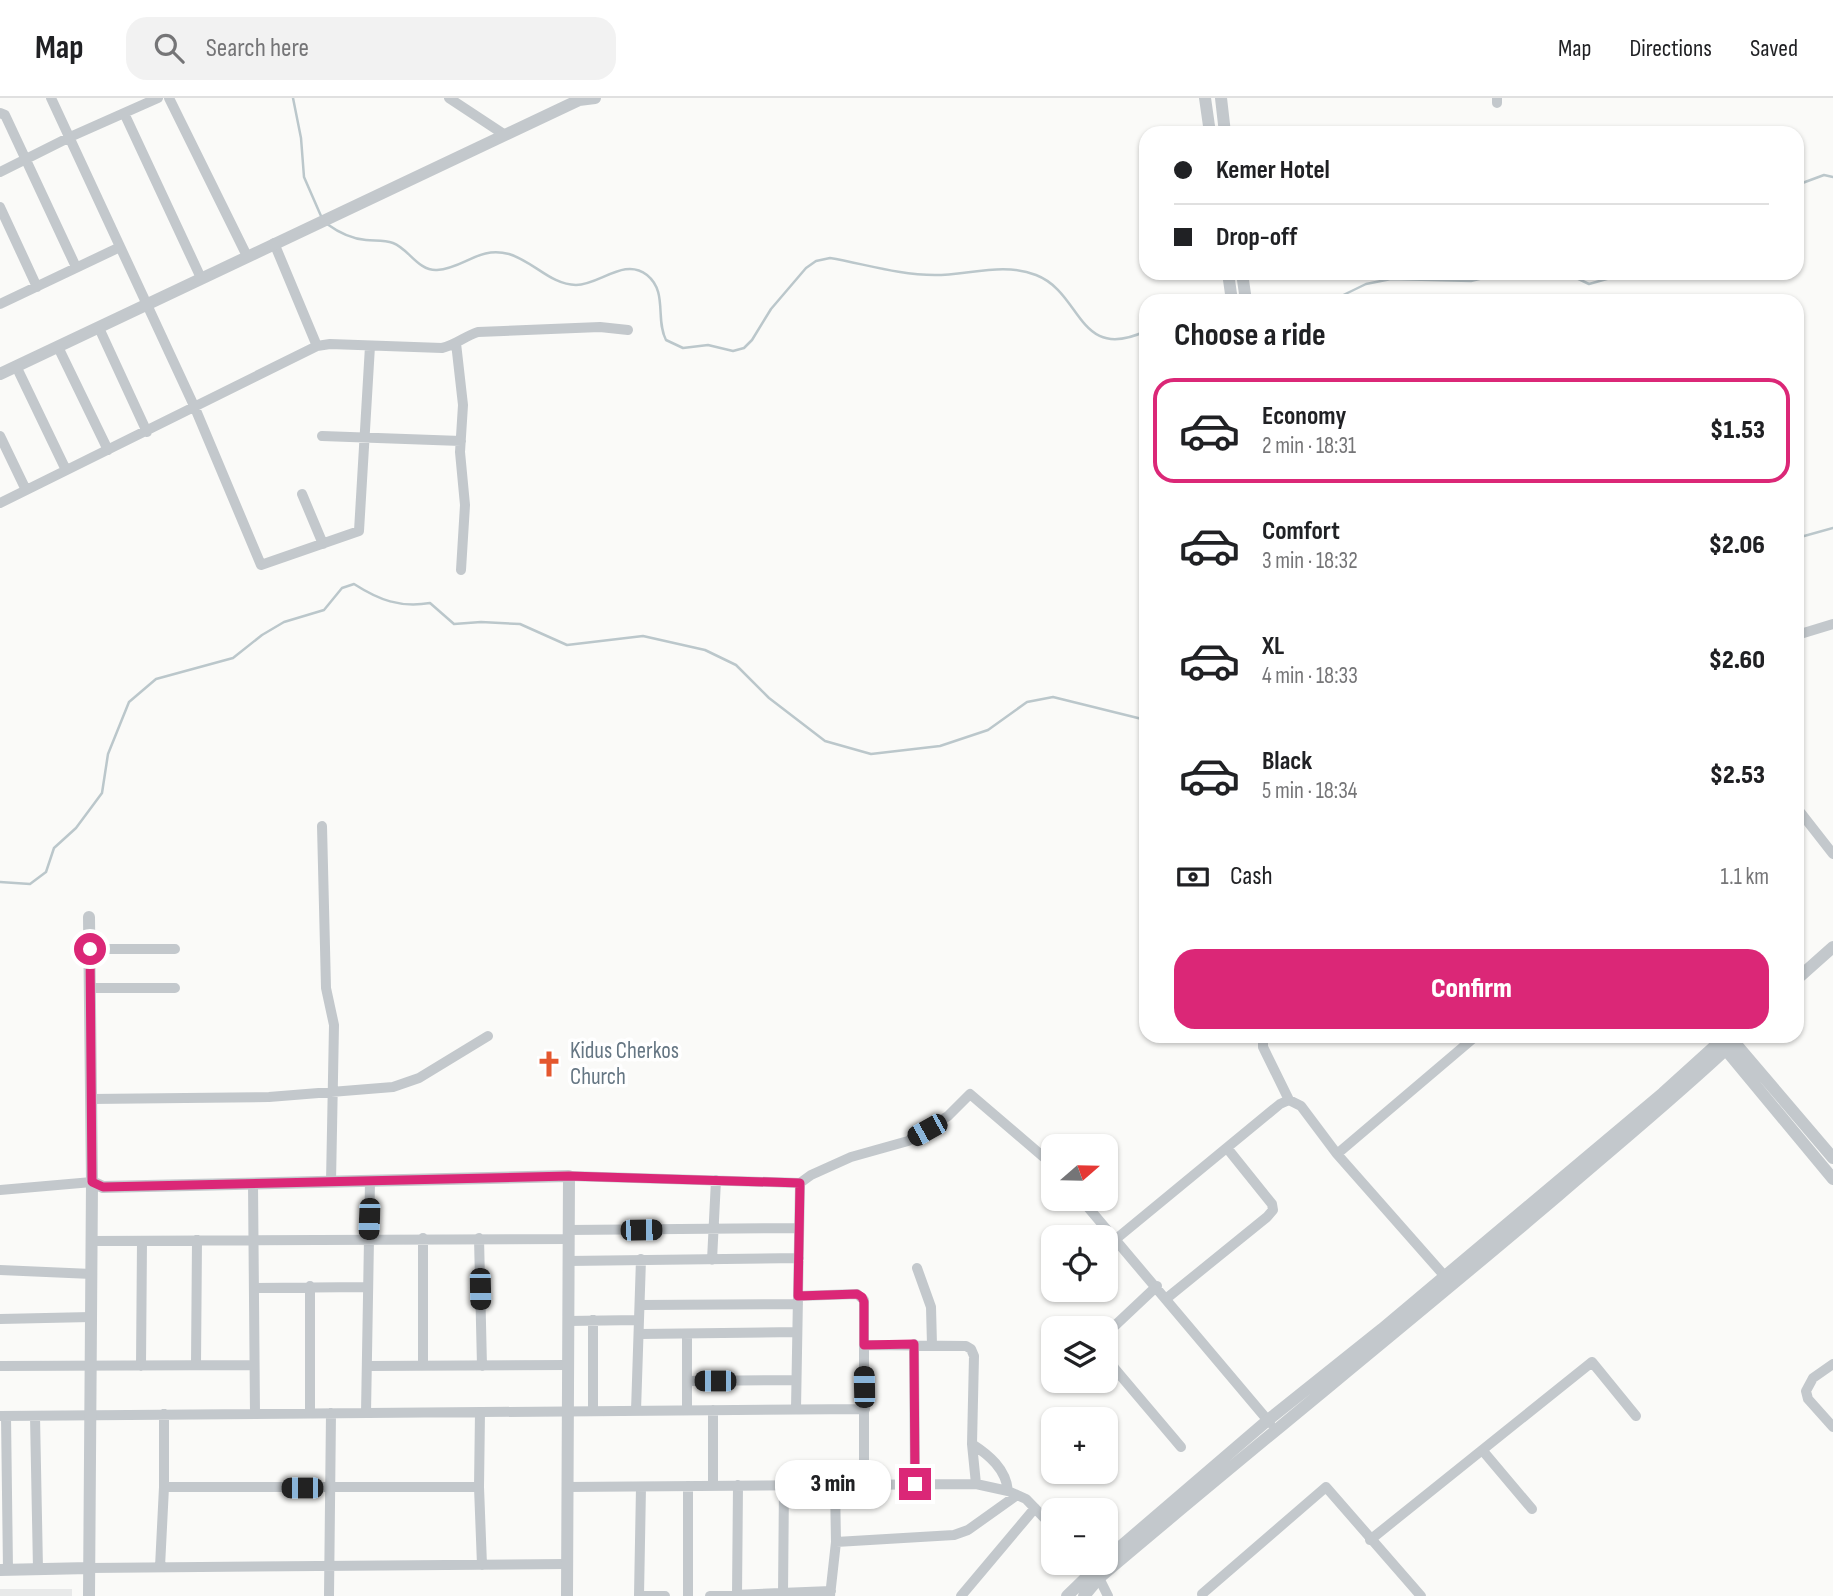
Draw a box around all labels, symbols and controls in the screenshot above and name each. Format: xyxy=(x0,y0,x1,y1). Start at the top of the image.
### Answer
search box xyxy=(126,17,616,80)
text: Map xyxy=(35,28,84,68)
icon: search xyxy=(150,29,188,67)
text: Search here xyxy=(206,33,309,64)
text: Map xyxy=(1558,34,1591,63)
text: Directions xyxy=(1629,34,1712,63)
text: Saved xyxy=(1750,34,1798,63)
text: Kemer Hotel xyxy=(1216,155,1330,186)
text: Drop-off xyxy=(1216,222,1297,253)
text: Choose a ride xyxy=(1174,316,1326,355)
icon: car xyxy=(1178,399,1241,462)
text: Economy xyxy=(1262,401,1346,432)
text: $1.53 xyxy=(1710,415,1765,446)
text: 2 min · 18:31 xyxy=(1262,432,1356,460)
icon: car xyxy=(1178,514,1241,577)
text: Comfort xyxy=(1262,516,1340,547)
text: $2.06 xyxy=(1709,530,1765,561)
text: 3 min · 18:32 xyxy=(1262,547,1358,575)
icon: car xyxy=(1178,629,1241,692)
text: XL xyxy=(1262,631,1284,662)
text: $2.60 xyxy=(1709,645,1765,676)
text: 4 min · 18:33 xyxy=(1262,662,1358,690)
icon: car xyxy=(1178,744,1241,807)
text: Black xyxy=(1262,746,1312,777)
text: $2.53 xyxy=(1710,760,1765,791)
text: 5 min · 18:34 xyxy=(1262,777,1357,805)
icon: cash xyxy=(1174,858,1212,896)
text: Cash xyxy=(1230,861,1273,892)
text: 1.1 km xyxy=(1720,863,1769,891)
route start xyxy=(74,933,106,965)
button: Confirm xyxy=(1174,949,1769,1029)
place label: Kidus Cherkos Church xyxy=(570,1037,679,1091)
church icon: Kidus Cherkos Church xyxy=(534,1049,564,1079)
car xyxy=(904,1111,951,1149)
north arrow xyxy=(1041,1134,1118,1211)
map controls xyxy=(1041,1134,1118,1575)
car xyxy=(358,1198,381,1240)
car xyxy=(620,1219,663,1241)
button: locate xyxy=(1041,1225,1118,1302)
car xyxy=(470,1268,491,1310)
button: layers xyxy=(1041,1316,1118,1393)
car xyxy=(854,1366,875,1408)
car xyxy=(695,1371,737,1392)
button: + xyxy=(1041,1407,1118,1484)
callout: 3 min xyxy=(775,1460,890,1508)
route end xyxy=(899,1468,931,1500)
text: 3 min xyxy=(811,1470,855,1498)
car xyxy=(282,1478,324,1499)
button: − xyxy=(1041,1498,1118,1575)

